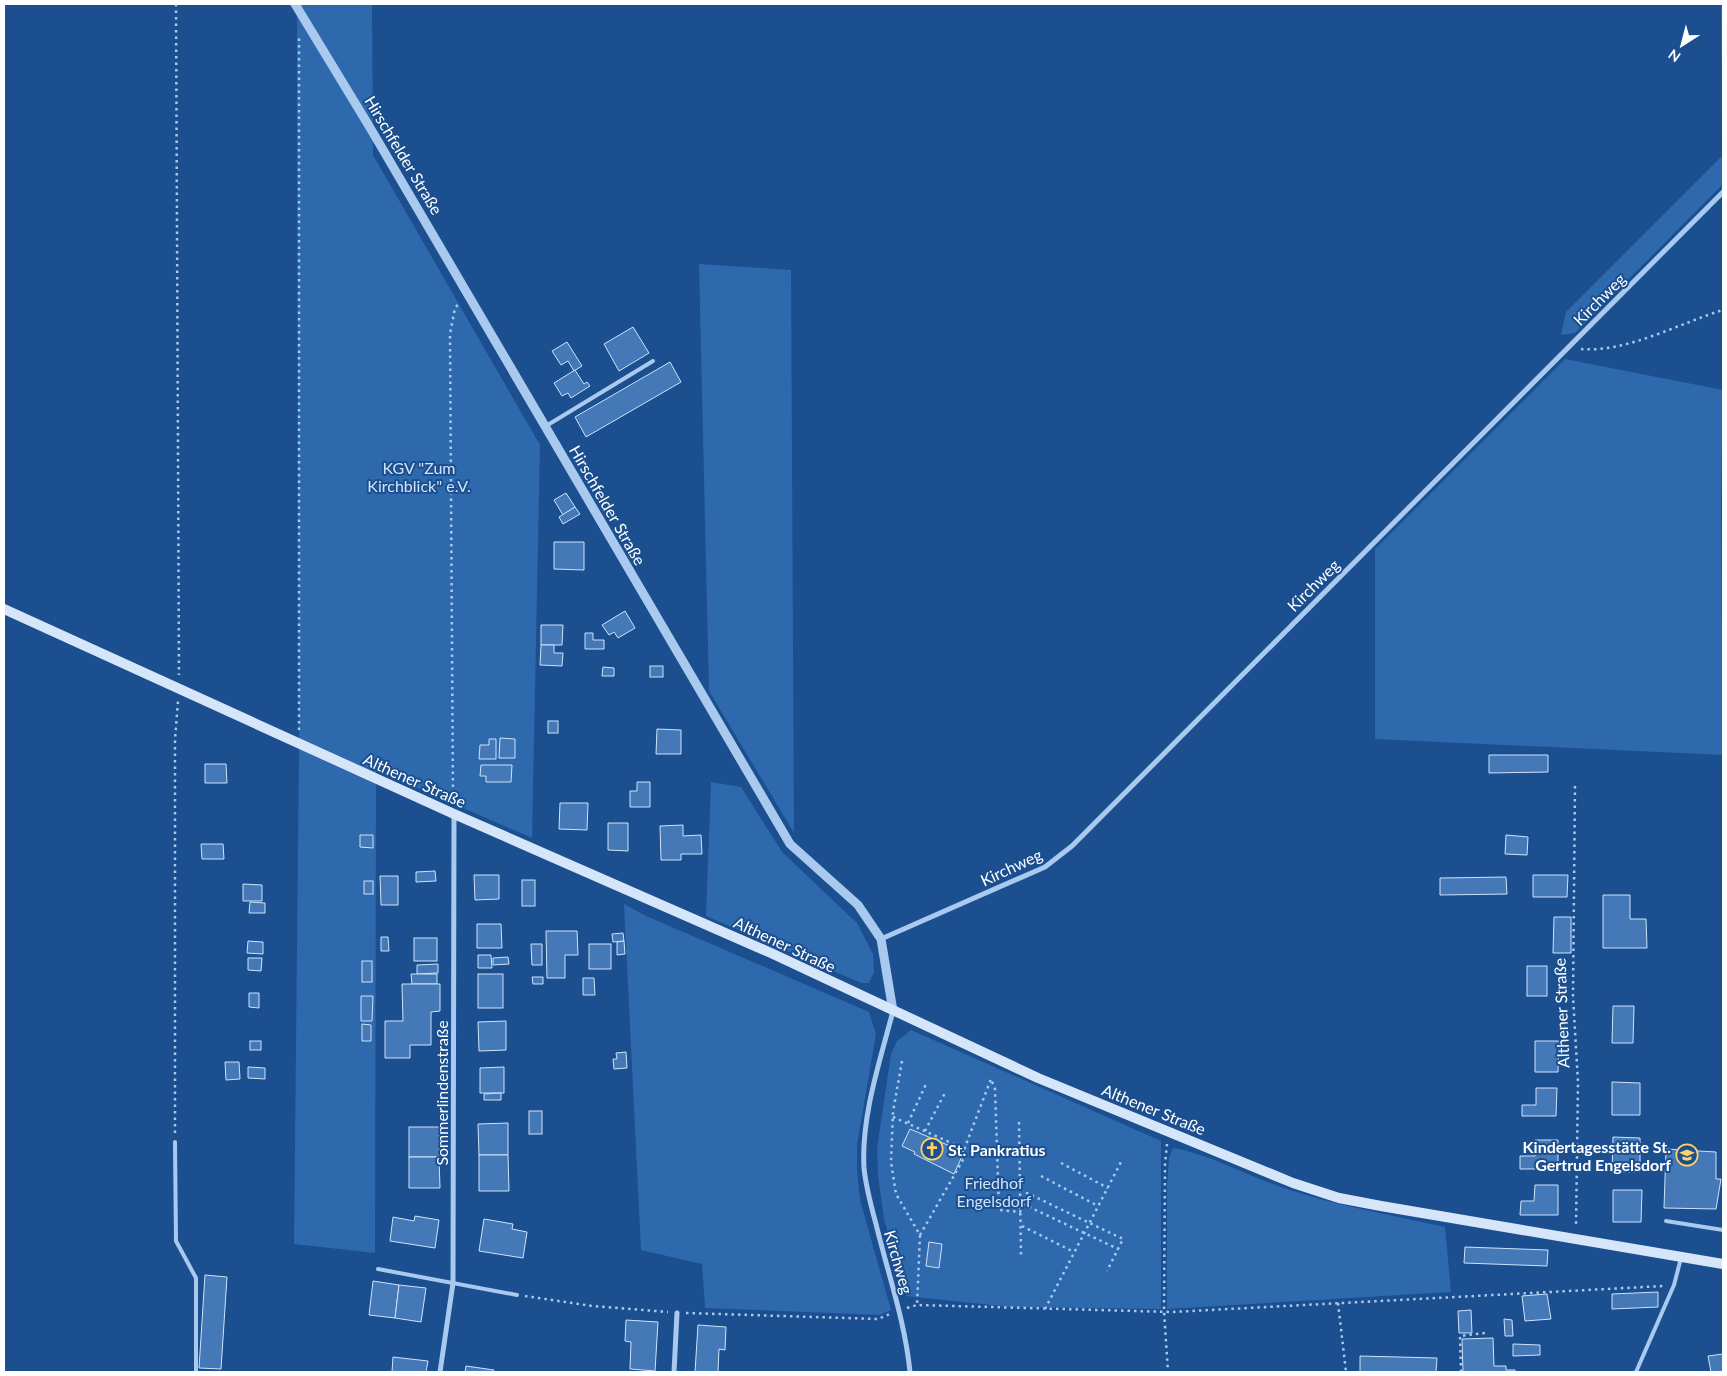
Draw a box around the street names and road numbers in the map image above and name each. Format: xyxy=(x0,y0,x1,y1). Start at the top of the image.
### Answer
street label: Hirschfelder Straße xyxy=(361,92,447,218)
street label: Kirchweg xyxy=(1569,269,1629,329)
street label: Hirschfelder Straße xyxy=(566,442,650,568)
street label: Kirchweg xyxy=(1283,555,1343,615)
street label: Althener Straße xyxy=(361,749,469,811)
street label: Kirchweg xyxy=(977,845,1045,889)
street label: Althener Straße xyxy=(731,912,839,976)
street label: Althener Straße xyxy=(1550,958,1572,1068)
street label: Sommerlindenstraße xyxy=(432,1020,451,1166)
street label: Althener Straße xyxy=(1099,1080,1209,1138)
street label: Kirchweg xyxy=(881,1228,917,1296)

